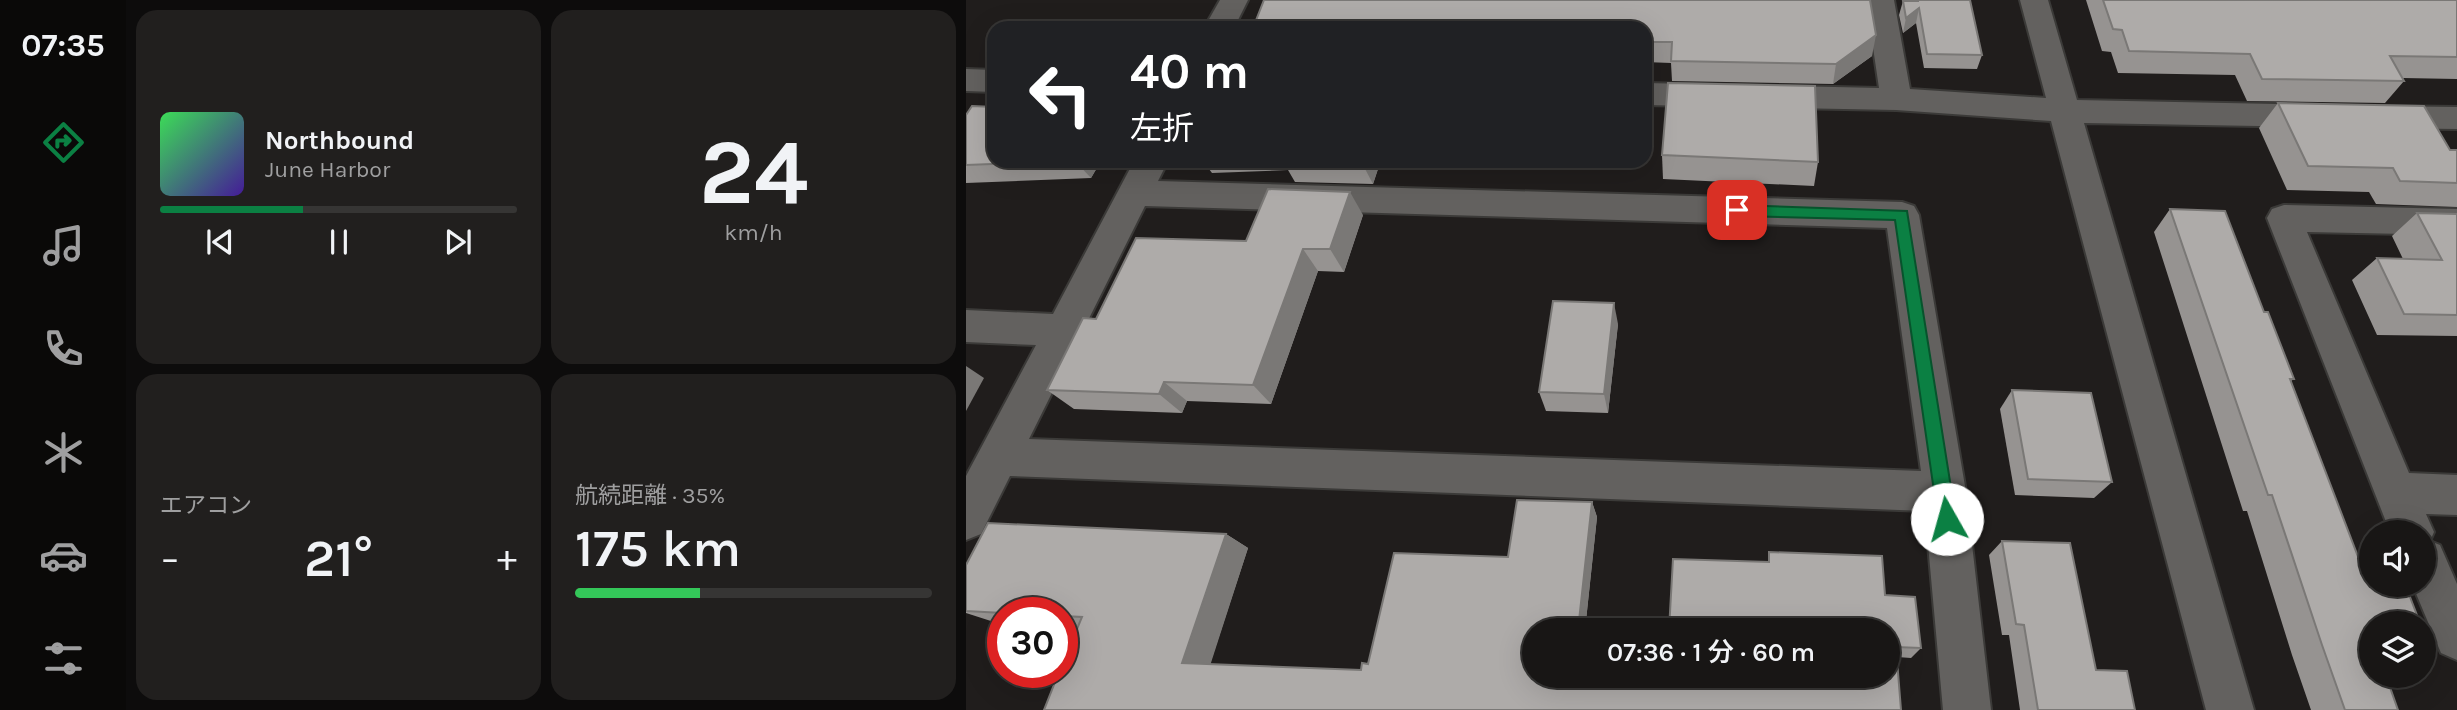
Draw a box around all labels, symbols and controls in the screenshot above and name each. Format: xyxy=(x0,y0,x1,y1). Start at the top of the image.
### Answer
text: 07:35 xyxy=(21,27,105,64)
text: 40 m xyxy=(1130,43,1249,100)
icon: left xyxy=(1015,49,1106,140)
text: 左折 xyxy=(1130,110,1194,147)
icon: directions xyxy=(39,118,88,167)
text: 24 xyxy=(699,120,808,226)
text: Northbound xyxy=(265,125,414,156)
text: June Harbor xyxy=(265,156,390,183)
pin xyxy=(1707,180,1767,240)
icon: arrive xyxy=(1718,191,1756,229)
text: km/h xyxy=(724,219,783,246)
icon: music xyxy=(39,221,88,270)
icon: previous xyxy=(201,223,239,261)
icon: pause xyxy=(320,223,358,261)
icon: next xyxy=(439,223,477,261)
icon: phone xyxy=(39,324,88,373)
icon: climate xyxy=(39,428,88,477)
text: 航続距離 · 35% xyxy=(575,482,725,509)
position arrow xyxy=(1910,482,1984,556)
text: エアコン xyxy=(160,492,252,519)
text: 175 km xyxy=(575,518,741,579)
map controls xyxy=(2359,520,2436,688)
button: sound xyxy=(2359,520,2436,597)
text: 21° xyxy=(304,528,373,589)
icon: car xyxy=(39,531,88,580)
text: − xyxy=(160,536,180,581)
text: + xyxy=(497,536,517,581)
speed limit sign: 30 xyxy=(987,597,1078,688)
button: layers xyxy=(2359,611,2436,688)
icon: filters xyxy=(39,634,88,683)
text: 07:36 · 1 分 · 60 m xyxy=(1607,637,1815,668)

